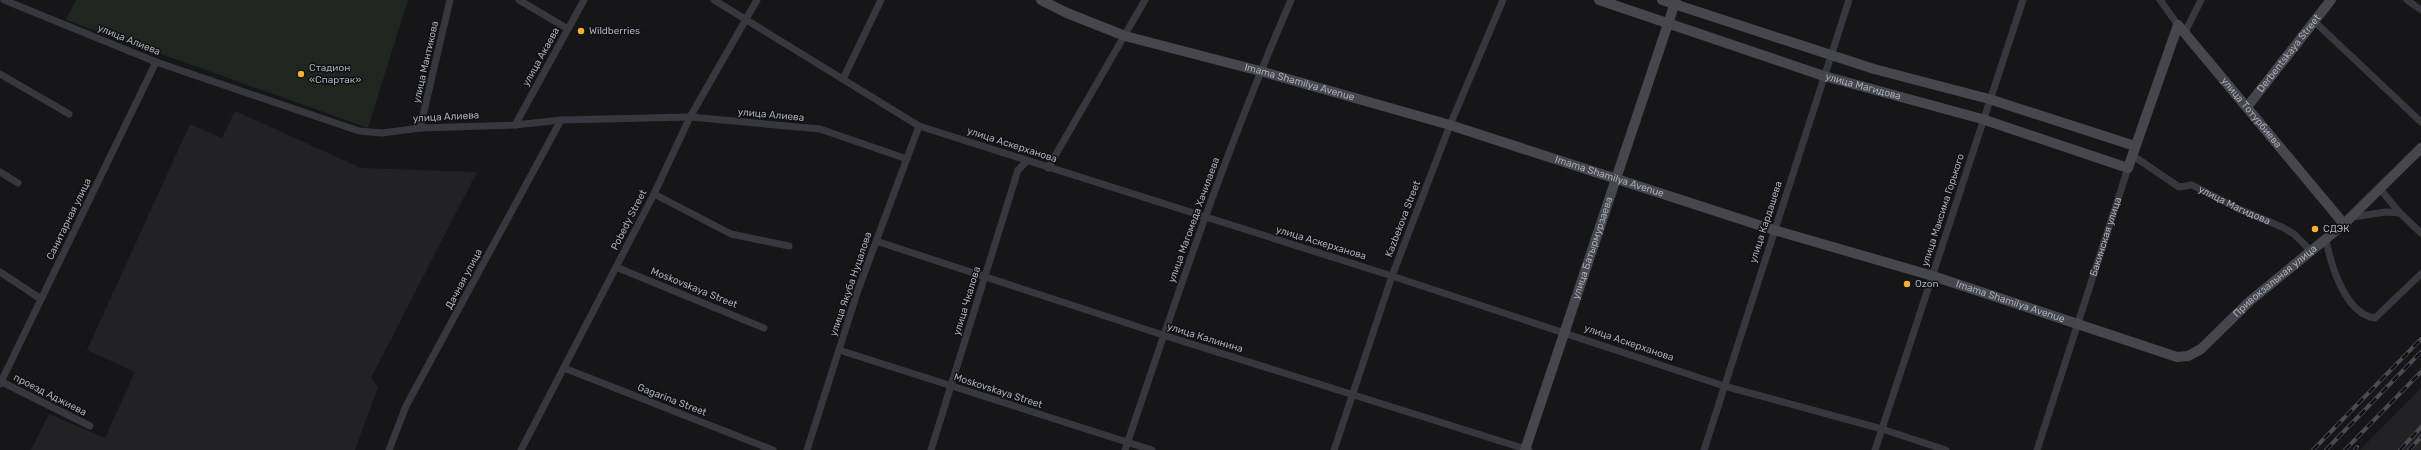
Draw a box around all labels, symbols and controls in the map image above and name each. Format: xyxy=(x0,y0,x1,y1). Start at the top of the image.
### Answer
street label: Derbentskaya Street xyxy=(2255,12,2323,95)
street label: улица Мантикова xyxy=(411,20,441,104)
street label: улица Алиева xyxy=(96,22,162,58)
street label: улица Акаева xyxy=(520,25,562,89)
place label: Wildberries xyxy=(589,25,640,37)
marker: Wildberries xyxy=(576,26,586,36)
street label: Imama Shamilya Avenue xyxy=(1243,61,1356,104)
place label: Стадион «Спартак» xyxy=(309,62,361,86)
marker: Стадион «Спартак» xyxy=(296,69,306,79)
street label: улица Магидова xyxy=(1824,71,1902,103)
street label: улица Тотурбиева xyxy=(2218,75,2284,150)
street label: улица Алиева xyxy=(737,106,805,124)
street label: улица Алиева xyxy=(412,109,480,125)
street label: улица Аскерханова xyxy=(965,125,1059,165)
street label: улица Максима Горького xyxy=(1919,152,1967,268)
street label: Imama Shamilya Avenue xyxy=(1553,153,1666,200)
street label: улица Магомеда Хачилаева xyxy=(1166,156,1222,284)
street label: Санитарная улица xyxy=(44,176,94,262)
street label: Kazbekova Street xyxy=(1383,179,1423,259)
street label: улица Кардашева xyxy=(1747,180,1785,264)
street label: улица Магидова xyxy=(2196,183,2272,227)
street label: Pobedy Street xyxy=(609,188,649,252)
street label: улица Батырмурзаева xyxy=(1570,195,1615,301)
street label: Бакинская улица xyxy=(2087,196,2124,278)
place label: СДЭК xyxy=(2323,223,2350,235)
street label: улица Аскерханова xyxy=(1274,224,1368,262)
marker: СДЭК xyxy=(2310,224,2320,234)
street label: улица Якуба Нуцалова xyxy=(828,230,874,338)
street label: Привокзальная улица xyxy=(2231,243,2319,320)
street label: Дачная улица xyxy=(443,247,485,311)
street label: Moskovskaya Street xyxy=(649,265,739,311)
street label: улица Чкалова xyxy=(951,265,983,337)
place label: Ozon xyxy=(1915,278,1939,290)
street label: Imama Shamilya Avenue xyxy=(1954,278,2067,325)
marker: Ozon xyxy=(1902,279,1912,289)
street label: улица Калинина xyxy=(1166,321,1244,355)
street label: улица Аскерханова xyxy=(1583,322,1675,364)
street label: проезд Аджиева xyxy=(11,371,89,419)
street label: Moskovskaya Street xyxy=(952,371,1044,411)
street label: Gagarina Street xyxy=(636,381,708,419)

